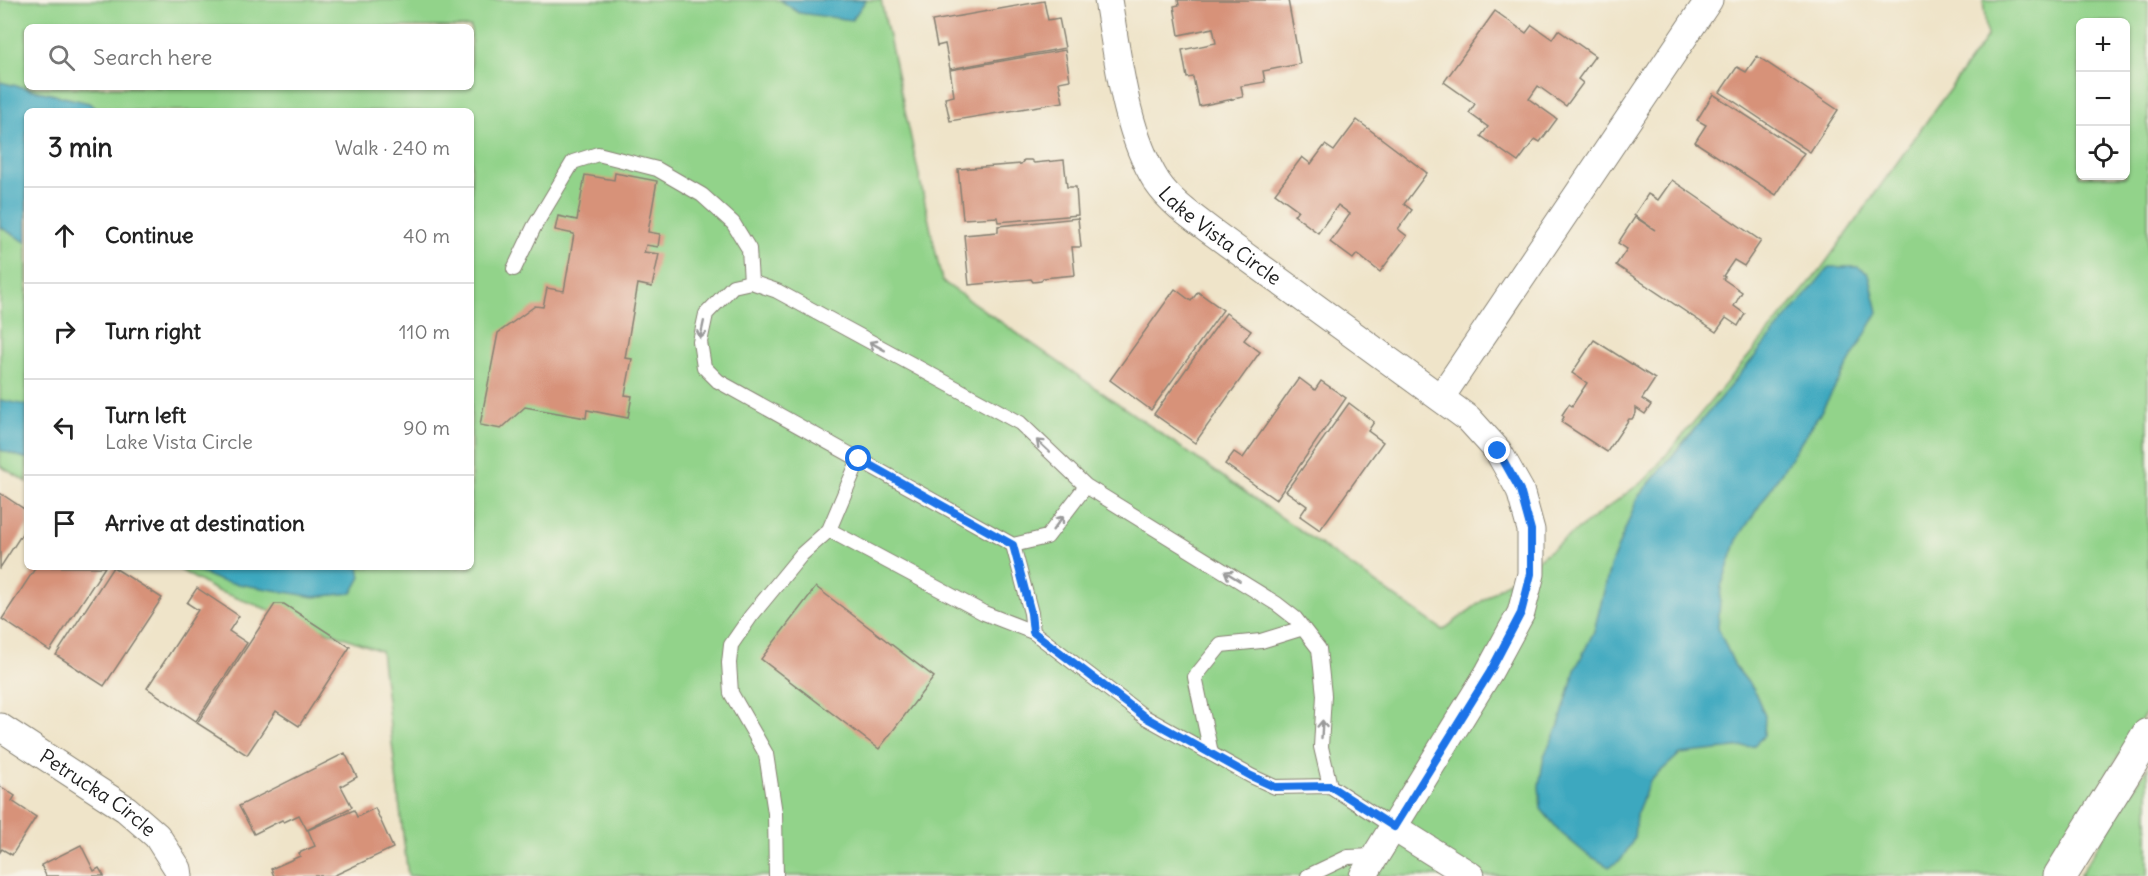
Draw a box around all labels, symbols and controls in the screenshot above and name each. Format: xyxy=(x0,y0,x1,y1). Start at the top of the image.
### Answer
map controls xyxy=(2076,18,2130,180)
button: + xyxy=(2076,18,2130,72)
search box xyxy=(24,24,474,90)
icon: search xyxy=(45,41,78,74)
text: Search here xyxy=(93,43,212,71)
button: − xyxy=(2076,72,2130,126)
button: locate xyxy=(2076,126,2130,180)
text: 3 min xyxy=(48,131,113,164)
text: Walk · 240 m xyxy=(335,135,450,160)
street label: Lake Vista Circle xyxy=(1154,181,1286,290)
icon: ahead xyxy=(48,219,81,252)
text: Continue xyxy=(105,221,194,249)
text: 40 m xyxy=(403,223,450,248)
icon: right xyxy=(48,315,81,348)
text: Turn right xyxy=(105,317,201,345)
text: 110 m xyxy=(399,319,450,344)
one-way arrow xyxy=(696,320,707,340)
one-way arrow xyxy=(869,340,886,352)
text: Turn left xyxy=(105,401,186,429)
icon: left xyxy=(48,411,81,444)
text: 90 m xyxy=(403,415,450,440)
text: Lake Vista Circle xyxy=(105,429,253,454)
route end xyxy=(1484,437,1510,463)
one-way arrow xyxy=(1036,439,1051,453)
route start xyxy=(845,445,871,471)
icon: arrive xyxy=(48,507,81,540)
text: Arrive at destination xyxy=(105,509,305,537)
one-way arrow xyxy=(1051,516,1064,532)
one-way arrow xyxy=(1224,570,1241,582)
one-way arrow xyxy=(1316,719,1327,739)
street label: Petrucka Circle xyxy=(35,743,161,842)

